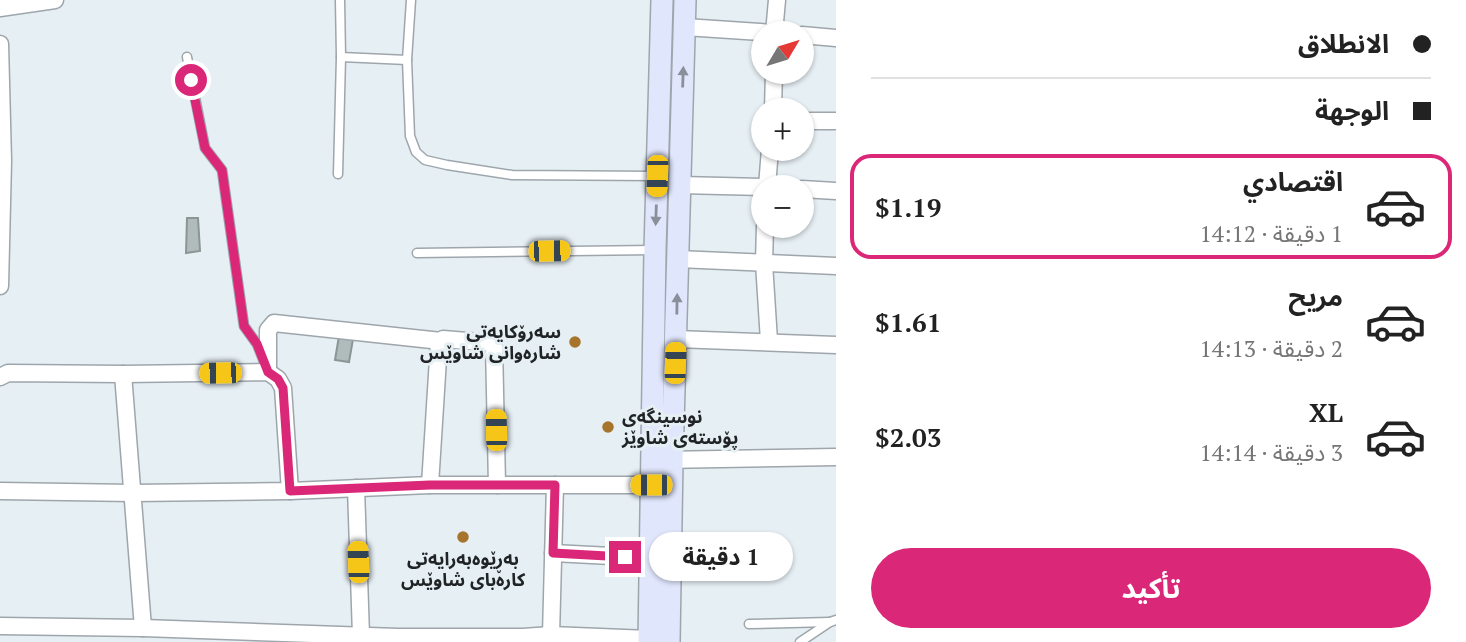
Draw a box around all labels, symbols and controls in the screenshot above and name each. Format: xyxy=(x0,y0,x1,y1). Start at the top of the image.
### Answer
north arrow xyxy=(751,21,814,84)
map controls xyxy=(751,21,814,238)
text: الانطلاق xyxy=(1298,26,1389,60)
route start xyxy=(175,64,207,96)
one-way arrow xyxy=(677,66,689,88)
text: الوجهة xyxy=(1315,93,1389,127)
button: + xyxy=(751,98,814,161)
car xyxy=(646,155,669,197)
text: اقتصادي xyxy=(1243,164,1343,198)
button: − xyxy=(751,175,814,238)
icon: car xyxy=(1364,175,1427,238)
text: $1.19 xyxy=(875,190,941,224)
one-way arrow xyxy=(650,204,661,226)
text: 1 دقيقة · 14:12 xyxy=(1199,218,1343,249)
car xyxy=(528,240,571,262)
text: مريح xyxy=(1288,279,1343,313)
icon: car xyxy=(1364,290,1427,353)
one-way arrow xyxy=(671,293,682,315)
text: $1.61 xyxy=(875,305,941,339)
place label: سەرۆکایەتی شارەوانی شاوێس xyxy=(420,319,561,364)
text: 2 دقيقة · 14:13 xyxy=(1199,333,1343,364)
marker: سەرۆکایەتی شارەوانی شاوێس xyxy=(567,334,583,350)
car xyxy=(664,342,687,384)
car xyxy=(199,362,242,384)
text: XL xyxy=(1309,395,1343,429)
place label: نوسینگەی پۆستەی شاوێز xyxy=(621,404,738,450)
icon: car xyxy=(1364,405,1427,468)
car xyxy=(486,409,507,451)
marker: نوسینگەی پۆستەی شاوێز xyxy=(600,419,616,435)
text: $2.03 xyxy=(875,420,941,454)
text: 3 دقيقة · 14:14 xyxy=(1199,437,1343,468)
car xyxy=(631,475,673,496)
marker: بەڕێوەبەرایەتی کارەبای شاوێس xyxy=(455,529,471,545)
callout: 1 دقيقة xyxy=(650,532,793,582)
car xyxy=(347,541,370,583)
route end xyxy=(609,541,641,573)
text: 1 دقيقة xyxy=(682,541,760,572)
place label: بەڕێوەبەرایەتی کارەبای شاوێس xyxy=(401,546,526,591)
button: تأكيد xyxy=(871,548,1431,628)

